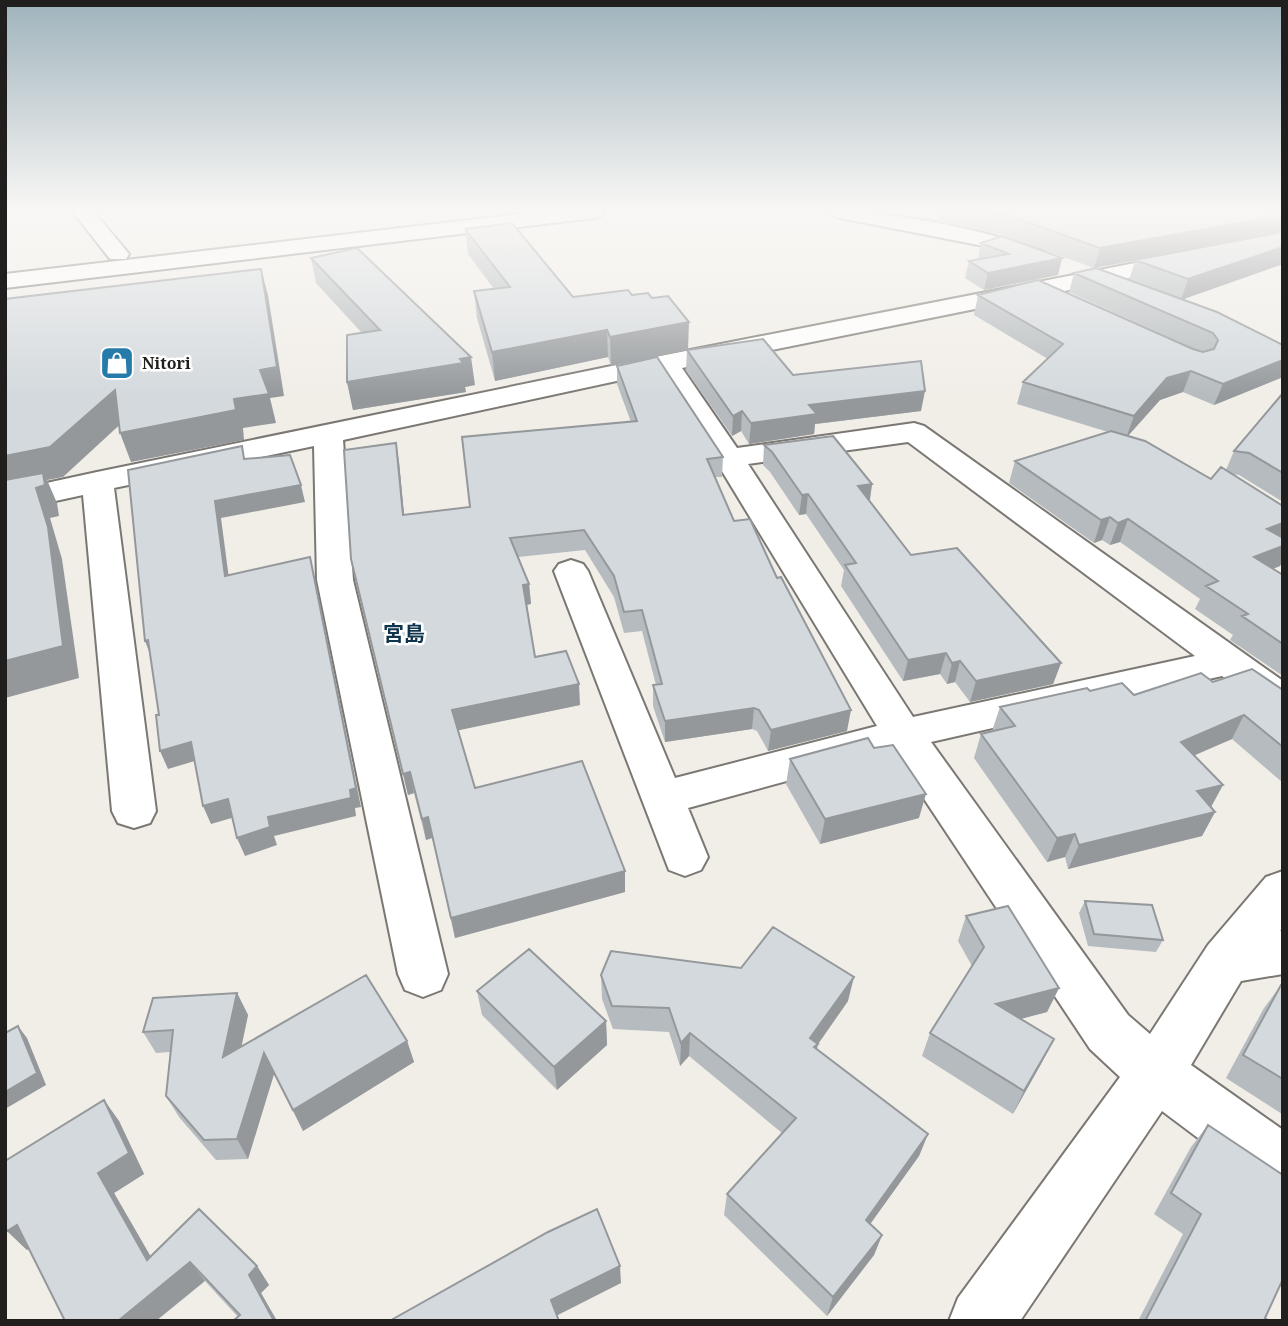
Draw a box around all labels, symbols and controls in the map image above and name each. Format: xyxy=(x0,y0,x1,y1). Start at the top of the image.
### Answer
shop icon: Nitori xyxy=(98,344,136,382)
place label: Nitori xyxy=(142,352,191,374)
district label: 宮島 xyxy=(383,619,425,647)

